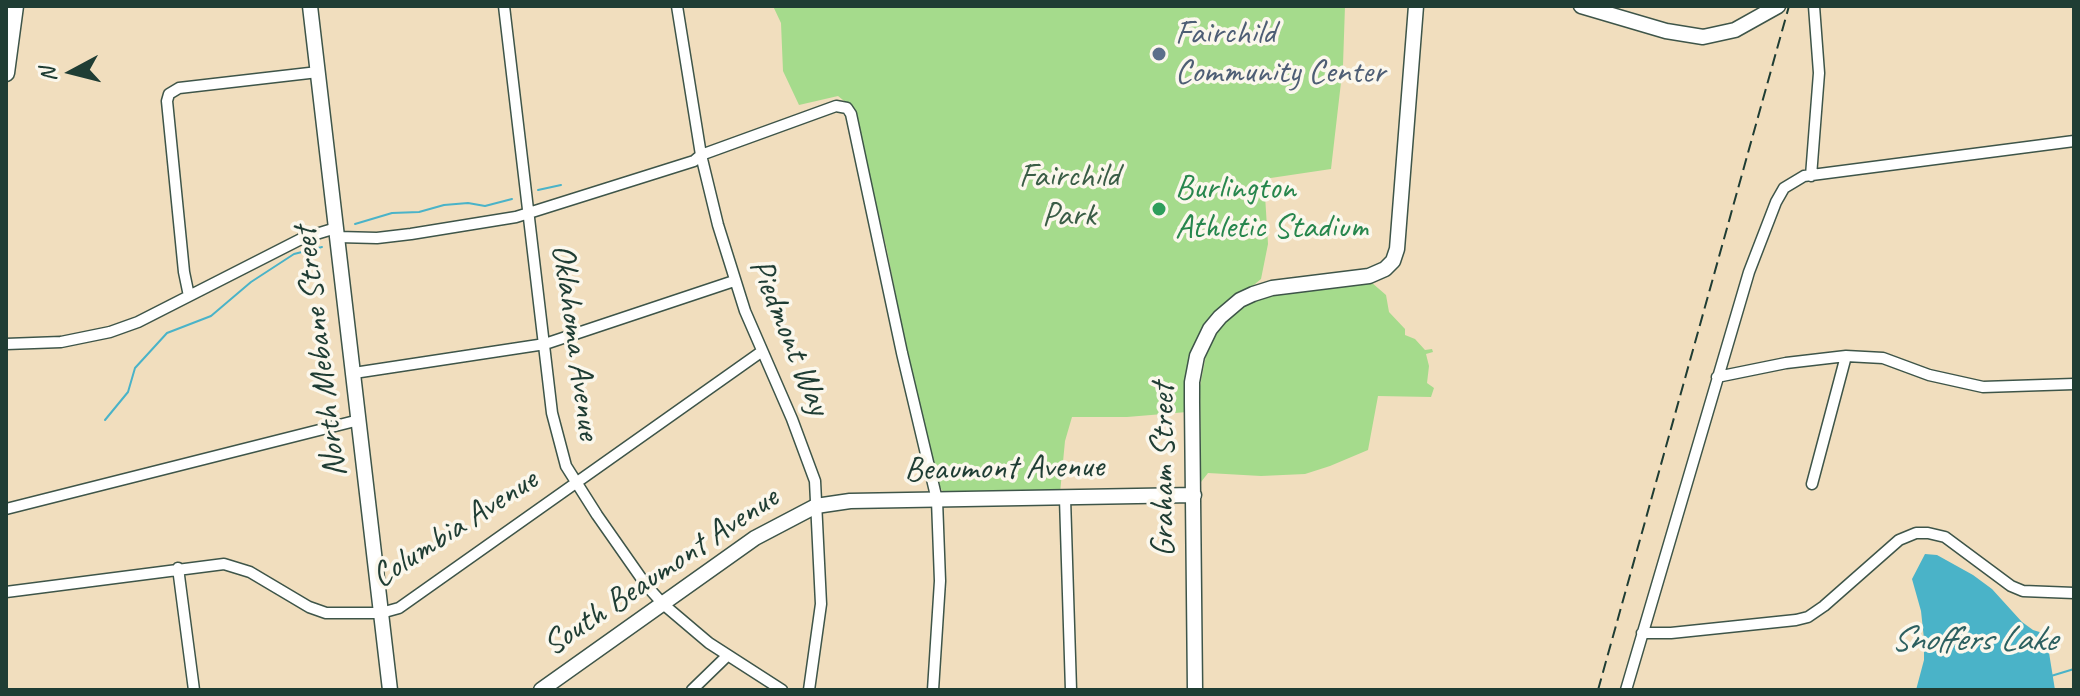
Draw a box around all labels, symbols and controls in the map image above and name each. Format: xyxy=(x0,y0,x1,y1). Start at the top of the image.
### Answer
place label: Fairchild Community Center xyxy=(1175,14,1385,94)
north arrow xyxy=(32,32,112,112)
marker: Fairchild Community Center xyxy=(1150,45,1168,63)
text: N xyxy=(33,66,63,83)
park label: Fairchild Park xyxy=(1019,157,1119,236)
place label: Burlington Athletic Stadium xyxy=(1175,169,1368,248)
marker: Burlington Athletic Stadium xyxy=(1150,200,1168,218)
street label: North Mebane Street xyxy=(285,224,357,480)
street label: Oklahoma Avenue xyxy=(541,242,609,442)
street label: Piedmont Way xyxy=(739,253,839,421)
street label: Graham Street xyxy=(1144,383,1184,557)
street label: Beaumont Avenue xyxy=(904,447,1104,491)
street label: Columbia Avenue xyxy=(364,460,546,598)
street label: South Beaumont Avenue xyxy=(535,478,787,666)
water label: Snoffers Lake xyxy=(1890,619,2056,663)

